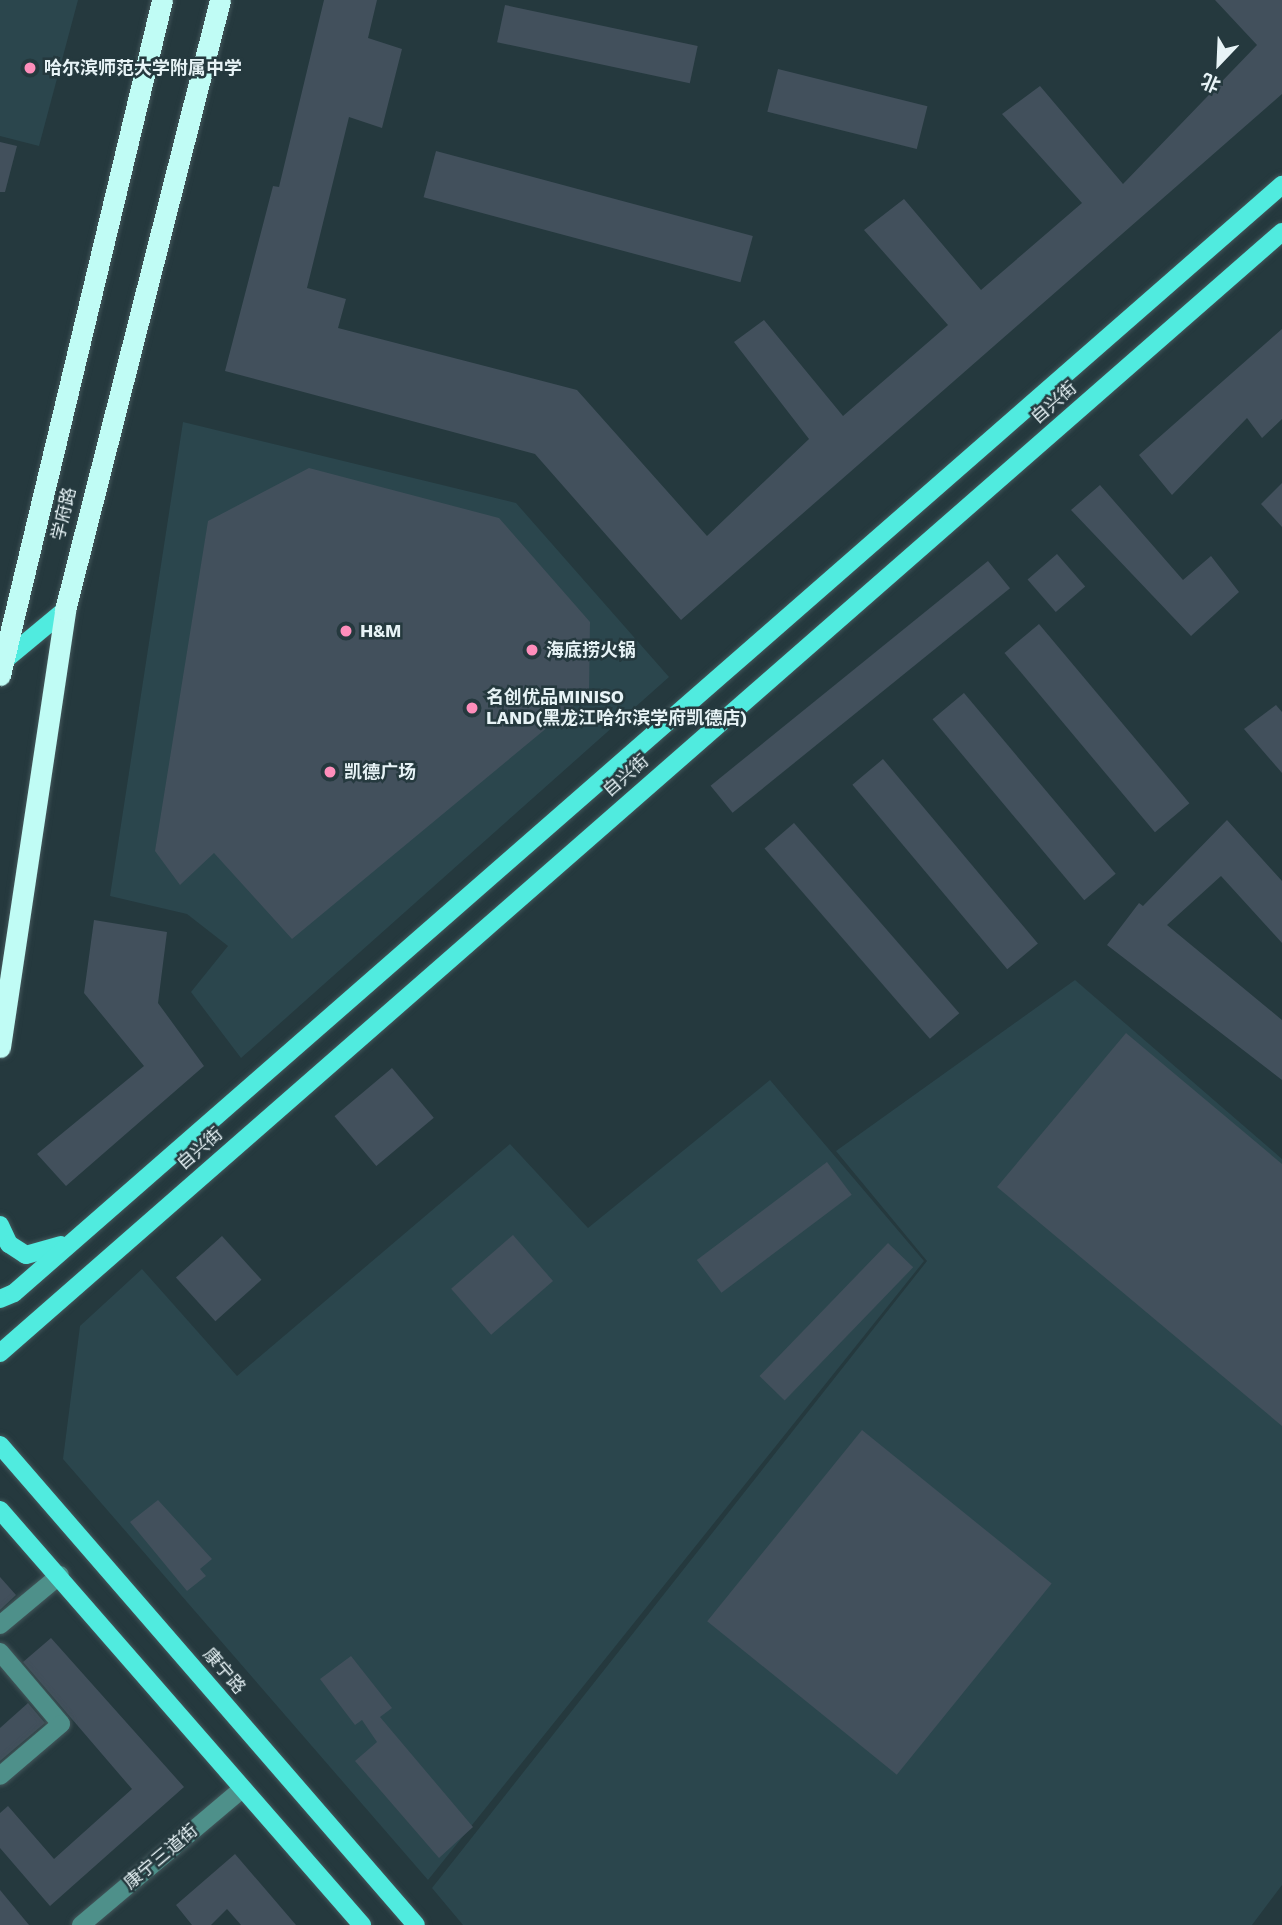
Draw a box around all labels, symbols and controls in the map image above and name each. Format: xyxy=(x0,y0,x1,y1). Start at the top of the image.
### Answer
north arrow xyxy=(1184,28,1254,98)
place label: 哈尔滨师范大学附属中学 xyxy=(44,57,242,79)
marker: 哈尔滨师范大学附属中学 xyxy=(22,60,38,76)
text: 北 xyxy=(1197,68,1224,97)
street label: 自兴街 xyxy=(1027,377,1081,429)
street label: 学府路 xyxy=(47,485,81,543)
place label: H&M xyxy=(360,620,401,642)
marker: H&M xyxy=(338,623,354,639)
place label: 海底捞火锅 xyxy=(546,639,636,661)
marker: 海底捞火锅 xyxy=(524,642,540,658)
place label: 名创优品MINISO LAND(黑龙江哈尔滨学府凯德店) xyxy=(486,687,747,730)
marker: 名创优品MINISO LAND(黑龙江哈尔滨学府凯德店) xyxy=(464,700,480,716)
street label: 自兴街 xyxy=(599,750,653,802)
place label: 凯德广场 xyxy=(344,761,416,783)
marker: 凯德广场 xyxy=(322,764,338,780)
street label: 自兴街 xyxy=(173,1123,227,1175)
street label: 康宁路 xyxy=(198,1644,250,1698)
street label: 康宁三道街 xyxy=(120,1820,202,1894)

